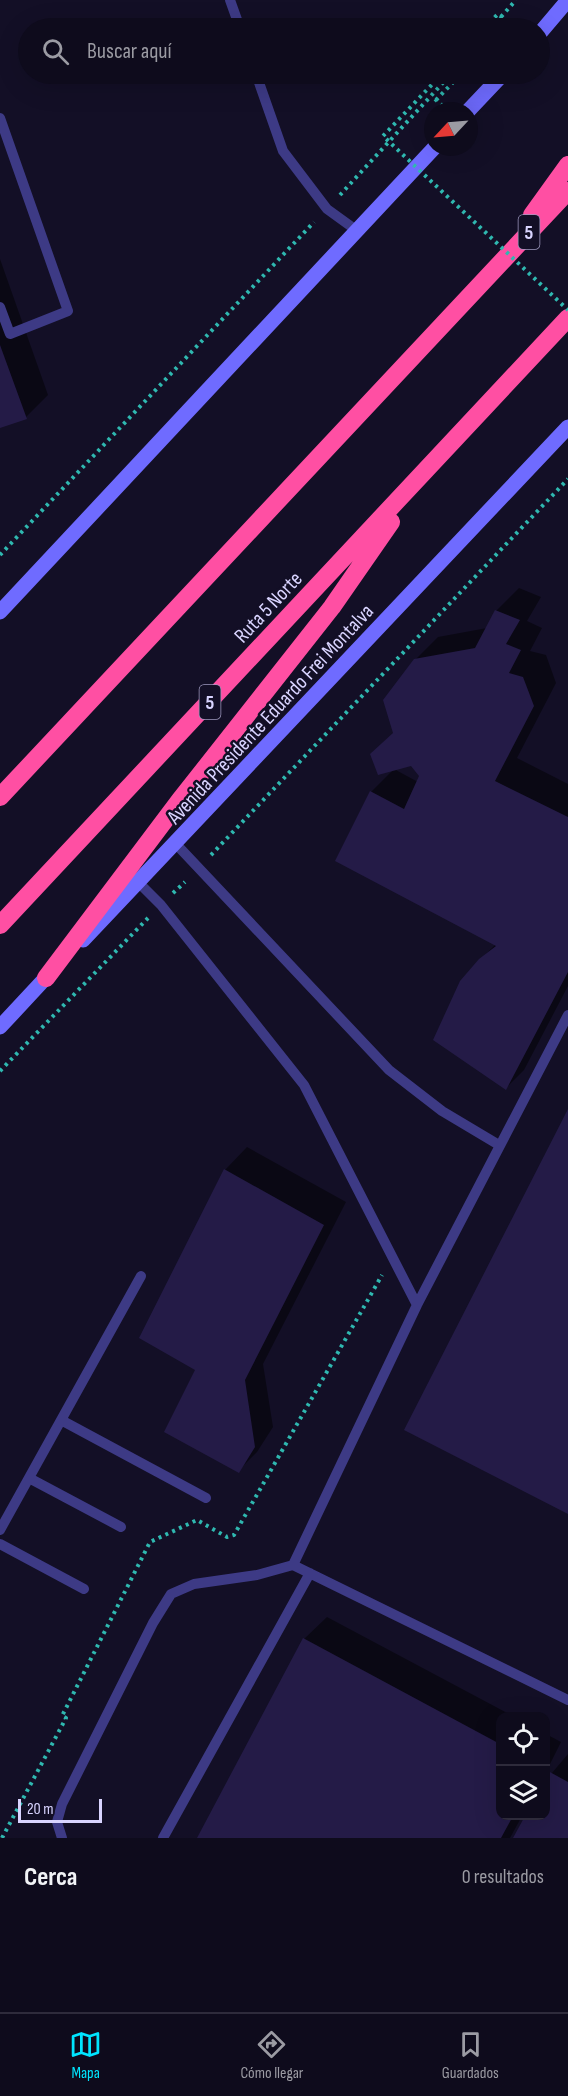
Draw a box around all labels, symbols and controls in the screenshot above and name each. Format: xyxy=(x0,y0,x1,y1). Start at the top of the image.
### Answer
search box xyxy=(18,18,550,84)
icon: search xyxy=(39,35,72,68)
text: Buscar aquí xyxy=(87,38,172,65)
north arrow xyxy=(424,102,478,156)
road number: 5 xyxy=(518,215,540,249)
street label: Ruta 5 Norte xyxy=(229,567,308,648)
street label: Avenida Presidente Eduardo Frei Montalva xyxy=(161,599,379,830)
road number: 5 xyxy=(200,685,220,719)
map controls xyxy=(496,1712,550,1820)
button: locate xyxy=(496,1712,550,1766)
button: layers xyxy=(496,1766,550,1820)
scale bar xyxy=(18,1796,102,1824)
text: 20 m xyxy=(27,1800,54,1819)
text: Cerca xyxy=(24,1862,77,1893)
text: 0 resultados xyxy=(462,1865,544,1889)
tab: Mapa xyxy=(69,2028,102,2083)
tab: Cómo llegar xyxy=(240,2028,303,2083)
tab: Guardados xyxy=(442,2028,499,2083)

